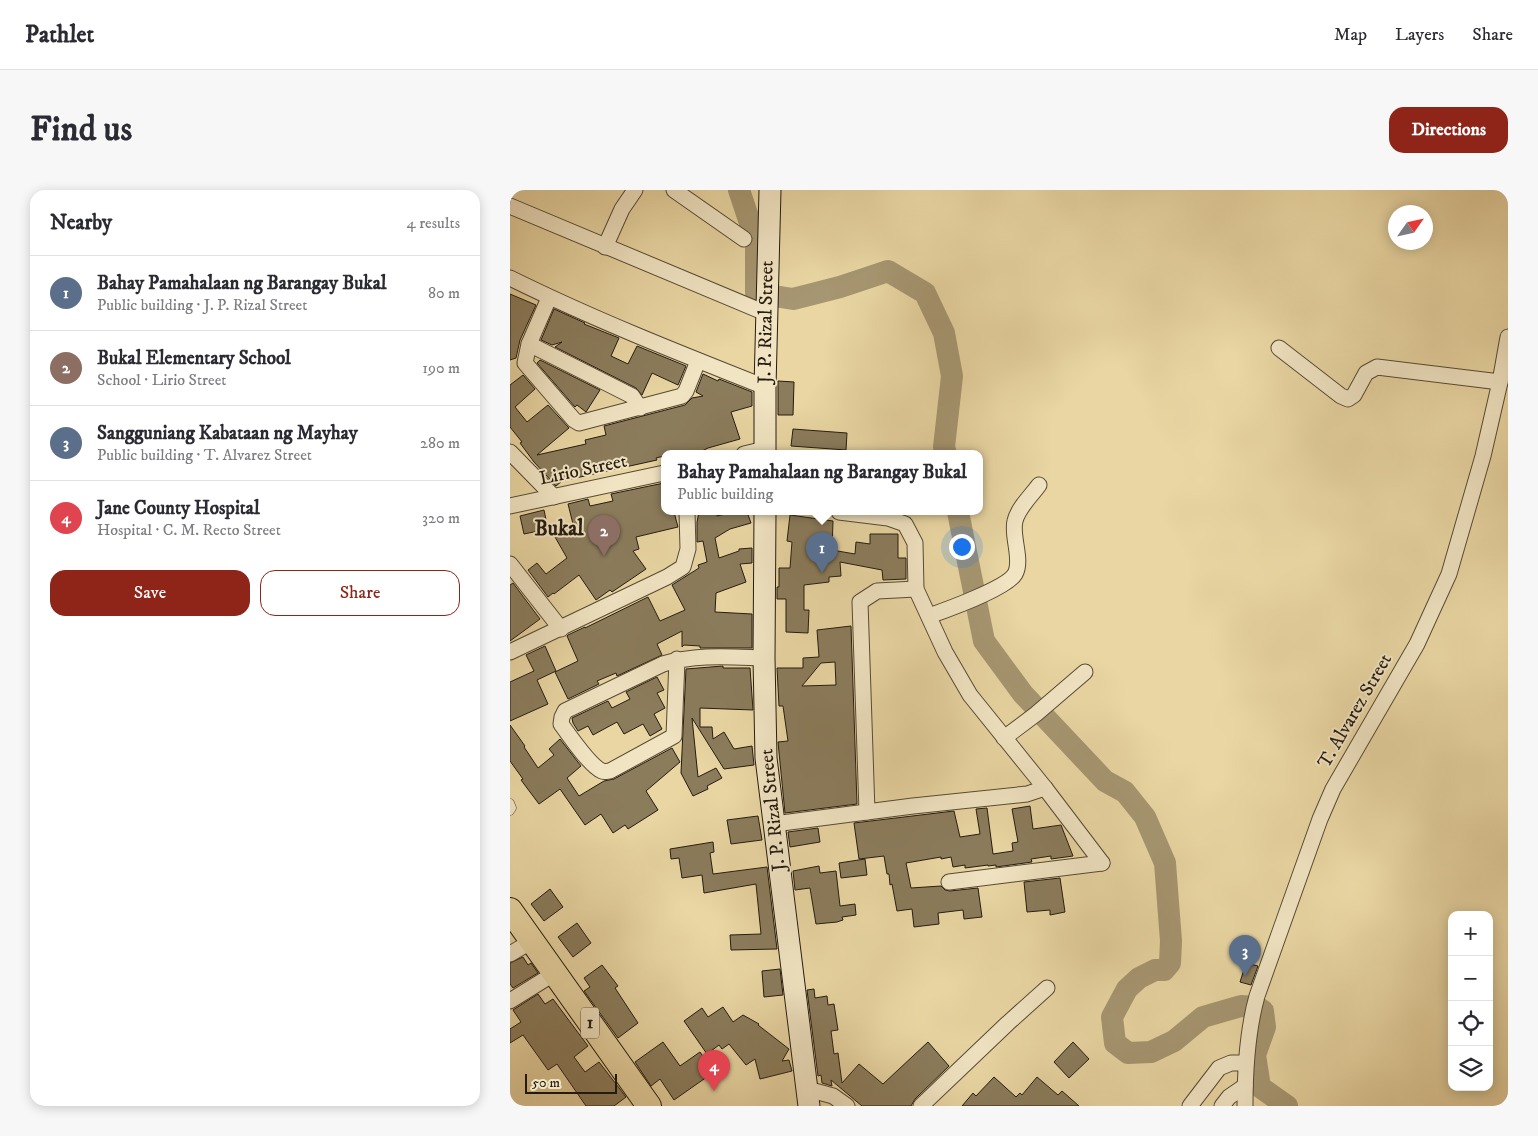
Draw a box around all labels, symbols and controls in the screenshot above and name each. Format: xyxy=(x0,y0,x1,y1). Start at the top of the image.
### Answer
text: Pathlet xyxy=(25,20,94,50)
text: Map xyxy=(1334,24,1367,46)
text: Layers xyxy=(1395,24,1444,46)
text: Share xyxy=(1472,24,1513,46)
button: Directions xyxy=(1389,107,1508,153)
text: Find us xyxy=(30,108,132,152)
north arrow xyxy=(1388,205,1433,250)
text: Nearby xyxy=(50,210,112,236)
text: 4 results xyxy=(407,213,460,233)
street label: J. P. Rizal Street xyxy=(753,260,779,386)
text: Bahay Pamahalaan ng Barangay Bukal xyxy=(97,272,387,295)
text: 1 xyxy=(63,283,69,303)
text: 80 m xyxy=(428,283,460,303)
text: Public building · J. P. Rizal Street xyxy=(97,295,307,315)
text: Bukal Elementary School xyxy=(97,347,291,370)
text: 2 xyxy=(62,358,70,378)
text: 190 m xyxy=(422,358,460,378)
text: School · Lirio Street xyxy=(97,370,226,390)
text: Sangguniang Kabataan ng Mayhay xyxy=(97,422,358,445)
text: 3 xyxy=(63,433,69,453)
text: 280 m xyxy=(420,433,460,453)
text: Public building · T. Alvarez Street xyxy=(97,445,312,465)
street label: Lirio Street xyxy=(537,450,629,490)
popup xyxy=(661,450,983,515)
text: Bahay Pamahalaan ng Barangay Bukal xyxy=(677,461,967,484)
text: Public building xyxy=(677,484,773,504)
text: Jane County Hospital xyxy=(97,497,260,520)
text: 4 xyxy=(61,508,71,528)
text: 320 m xyxy=(422,508,460,528)
pin: 2 xyxy=(588,515,620,556)
district label: Bukal xyxy=(534,516,584,542)
text: Hospital · C. M. Recto Street xyxy=(97,520,281,540)
pin: 1 xyxy=(806,532,838,573)
your location xyxy=(949,534,975,560)
button: Save xyxy=(50,570,250,616)
button: Share xyxy=(260,570,460,616)
street label: T. Alvarez Street xyxy=(1313,650,1397,772)
street label: J. P. Rizal Street xyxy=(755,748,791,874)
map controls xyxy=(1448,911,1493,1091)
button: + xyxy=(1448,911,1493,956)
pin: 3 xyxy=(1229,935,1261,976)
button: − xyxy=(1448,956,1493,1001)
button: locate xyxy=(1448,1001,1493,1046)
road number: 1 xyxy=(581,1008,599,1038)
button: layers xyxy=(1448,1046,1493,1091)
pin: 4 xyxy=(698,1050,730,1091)
scale bar xyxy=(525,1071,618,1094)
text: 50 m xyxy=(532,1074,560,1092)

